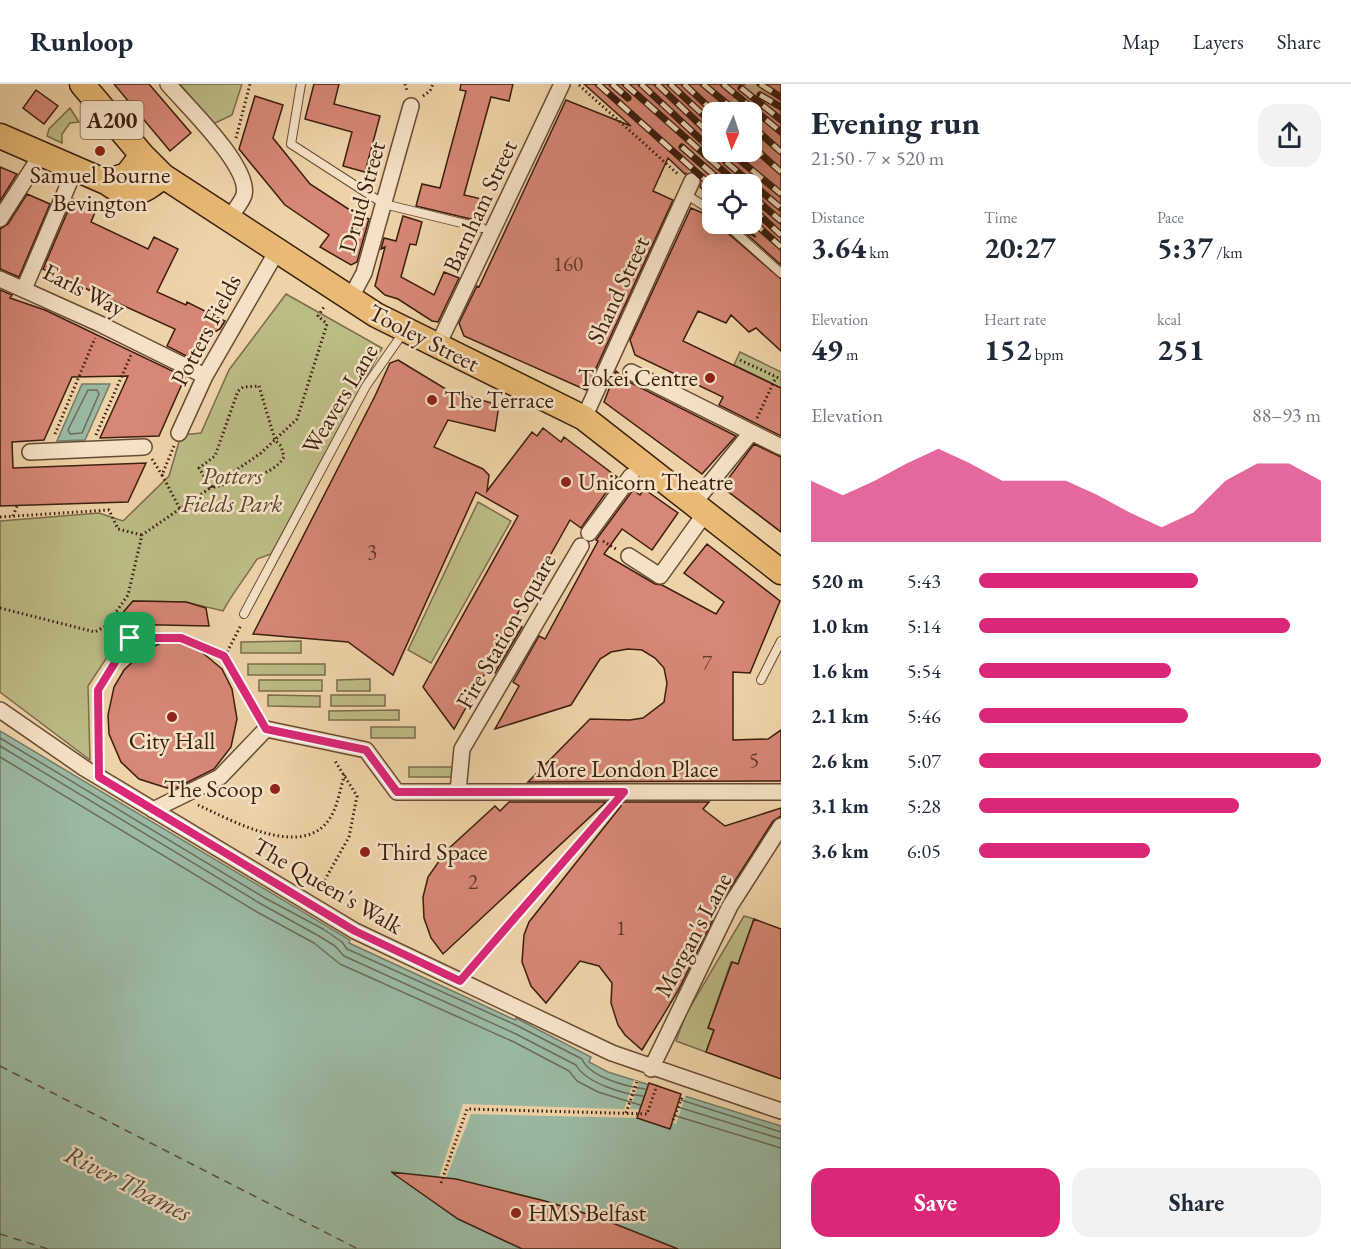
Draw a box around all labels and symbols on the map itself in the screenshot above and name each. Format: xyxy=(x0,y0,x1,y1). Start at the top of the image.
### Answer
road number: A200 xyxy=(80,101,144,139)
north arrow xyxy=(702,102,762,162)
street label: Barnham Street xyxy=(435,134,524,277)
street label: Druid Street xyxy=(331,137,392,256)
marker: Samuel Bourne Bevington xyxy=(93,144,107,158)
place label: Samuel Bourne Bevington xyxy=(30,159,170,218)
street label: Shand Street xyxy=(579,231,656,349)
house number: 160 xyxy=(553,250,583,277)
street label: Earls Way xyxy=(38,256,131,324)
street label: Potters Fields xyxy=(163,269,248,391)
street label: Tooley Street xyxy=(364,296,485,379)
street label: Weavers Lane xyxy=(294,338,385,460)
place label: Tokei Centre xyxy=(578,362,698,393)
marker: Tokei Centre xyxy=(703,371,717,385)
place label: The Terrace xyxy=(444,384,554,415)
marker: The Terrace xyxy=(425,393,439,407)
park label: Potters Fields Park xyxy=(181,460,283,519)
place label: Unicorn Theatre xyxy=(578,466,733,497)
marker: Unicorn Theatre xyxy=(559,475,573,489)
house number: 3 xyxy=(367,538,377,565)
street label: Fire Station Square xyxy=(448,547,563,714)
pin xyxy=(104,612,155,663)
house number: 7 xyxy=(702,649,713,676)
marker: City Hall xyxy=(165,710,179,724)
place label: City Hall xyxy=(129,725,215,756)
house number: 5 xyxy=(749,746,759,773)
street label: More London Place xyxy=(536,753,718,784)
place label: The Scoop xyxy=(164,773,263,804)
marker: The Scoop xyxy=(268,782,282,796)
street label: The Queen's Walk xyxy=(248,830,409,941)
place label: Third Space xyxy=(377,836,488,867)
marker: Third Space xyxy=(358,845,372,859)
street label: Morgan's Lane xyxy=(647,867,738,1002)
house number: 2 xyxy=(468,868,478,895)
house number: 1 xyxy=(616,914,626,941)
water label: River Thames xyxy=(59,1137,198,1230)
place label: HMS Belfast xyxy=(528,1197,647,1228)
marker: HMS Belfast xyxy=(509,1206,523,1220)

